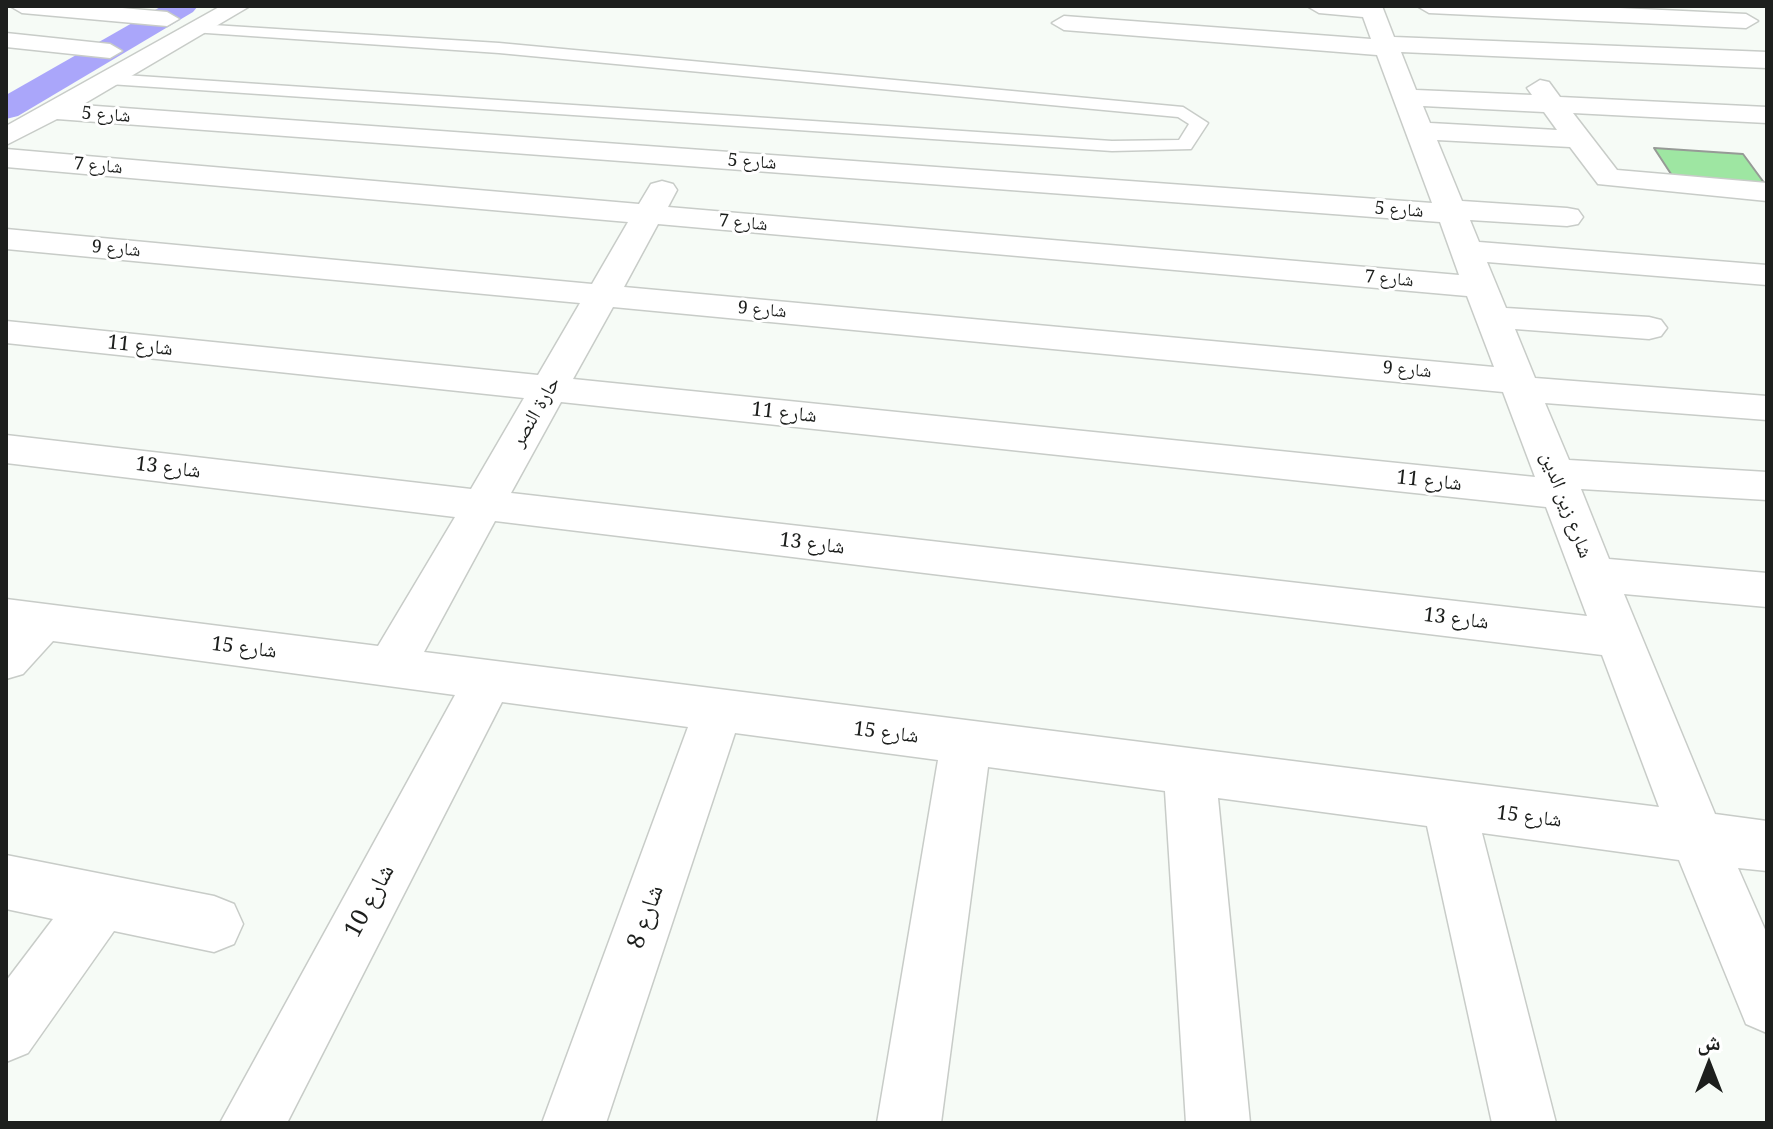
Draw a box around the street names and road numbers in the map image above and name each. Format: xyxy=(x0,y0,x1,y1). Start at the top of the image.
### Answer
street label: شارع 5 xyxy=(81,103,131,127)
street label: شارع 5 xyxy=(727,150,777,174)
street label: شارع 7 xyxy=(73,153,123,179)
street label: شارع 5 xyxy=(1374,198,1424,222)
street label: شارع 7 xyxy=(718,210,768,236)
street label: شارع 9 xyxy=(91,236,141,262)
street label: شارع 7 xyxy=(1364,266,1414,292)
street label: شارع 9 xyxy=(737,297,787,323)
street label: شارع 11 xyxy=(106,331,174,361)
street label: شارع 9 xyxy=(1382,357,1432,383)
street label: حارة النصر xyxy=(506,373,566,451)
street label: شارع 11 xyxy=(750,398,818,428)
street label: شارع زين الدين xyxy=(1535,449,1597,561)
street label: شارع 13 xyxy=(134,452,202,484)
street label: شارع 11 xyxy=(1395,466,1463,496)
street label: شارع 13 xyxy=(778,528,846,560)
street label: شارع 13 xyxy=(1422,603,1490,635)
street label: شارع 15 xyxy=(210,632,278,664)
street label: شارع 15 xyxy=(852,717,920,749)
street label: شارع 15 xyxy=(1495,801,1563,833)
street label: شارع 10 xyxy=(339,859,401,943)
street label: شارع 8 xyxy=(622,881,670,953)

